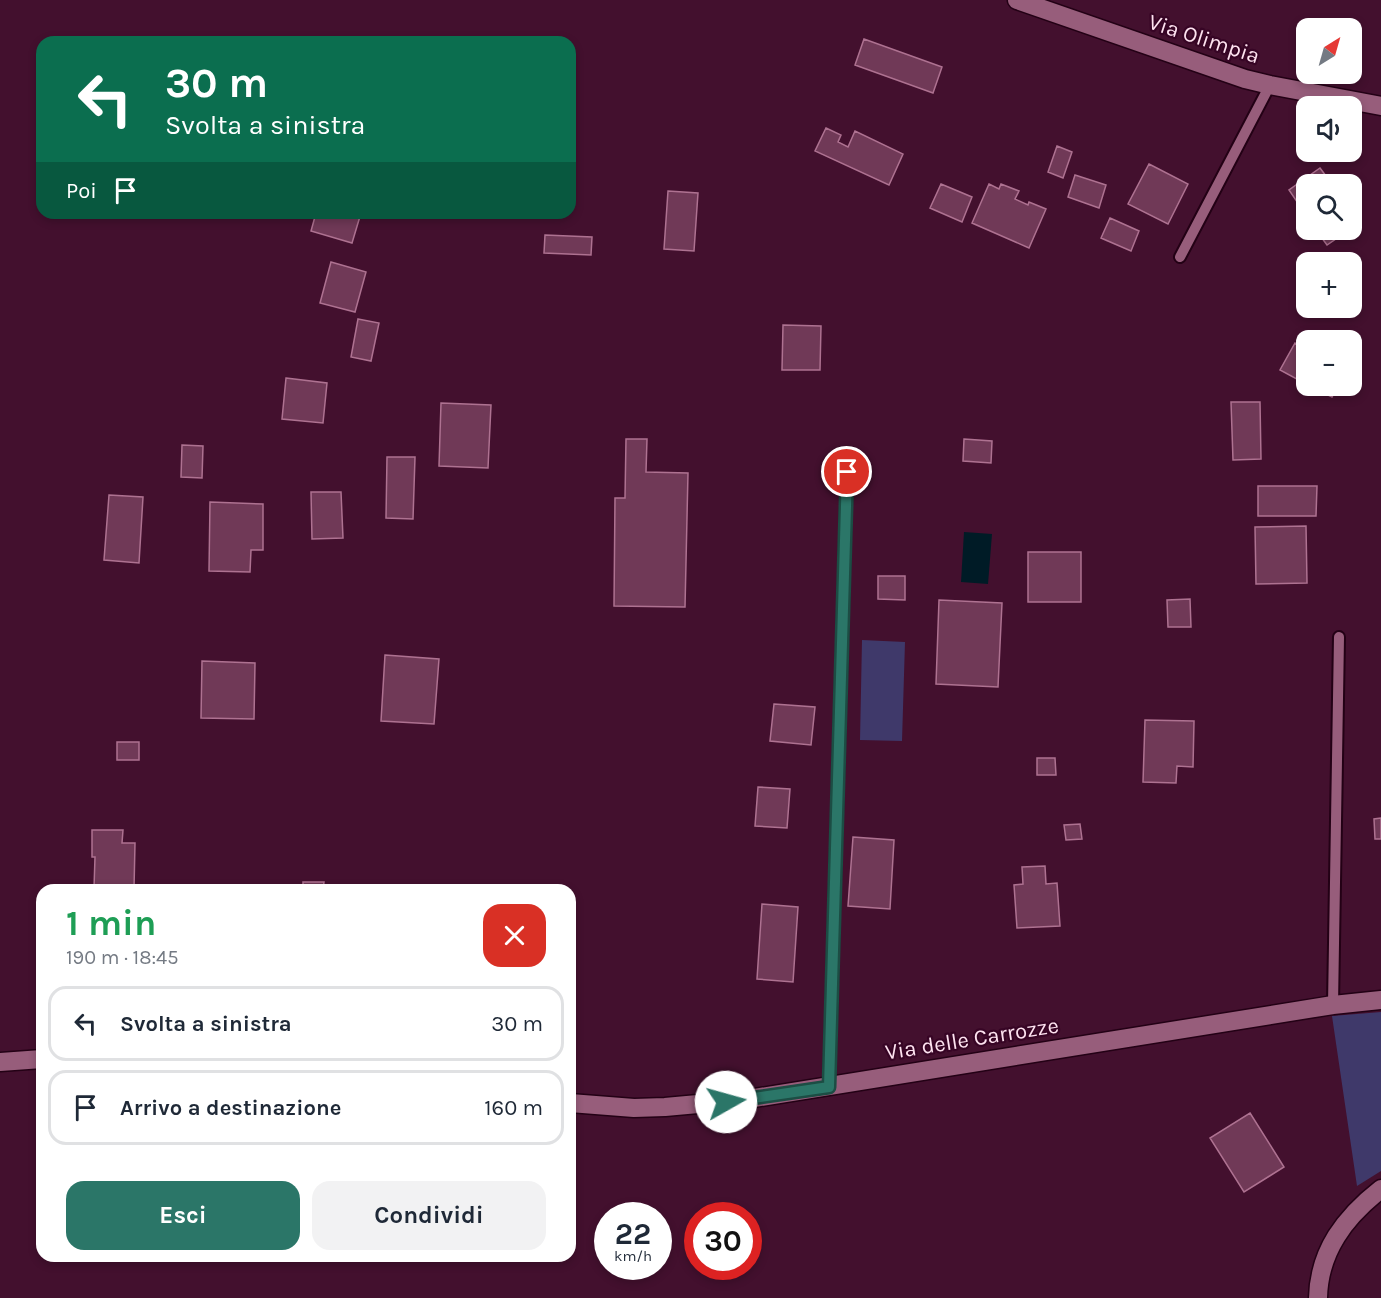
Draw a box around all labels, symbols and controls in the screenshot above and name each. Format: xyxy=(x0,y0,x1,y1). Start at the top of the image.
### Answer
street label: Via Olimpia xyxy=(1145,9,1263,69)
north arrow xyxy=(1296,18,1362,84)
map controls xyxy=(1296,18,1362,396)
text: 30 m xyxy=(165,58,268,108)
icon: left xyxy=(66,60,144,138)
button: sound xyxy=(1296,96,1362,162)
text: Svolta a sinistra xyxy=(165,109,365,141)
icon: arrive xyxy=(109,174,142,207)
button: search xyxy=(1296,174,1362,240)
text: Poi xyxy=(66,178,97,204)
button: + xyxy=(1296,252,1362,318)
button: − xyxy=(1296,330,1362,396)
pin xyxy=(821,446,872,497)
icon: arrive xyxy=(830,455,863,488)
text: 1 min xyxy=(66,902,156,944)
button: close xyxy=(483,904,546,967)
text: 190 m · 18:45 xyxy=(66,946,179,969)
icon: left xyxy=(69,1007,102,1040)
text: Svolta a sinistra xyxy=(120,1011,292,1037)
text: 30 m xyxy=(491,1011,543,1037)
street label: Via delle Carrozze xyxy=(883,1012,1061,1066)
position arrow xyxy=(694,1070,758,1134)
icon: arrive xyxy=(69,1091,102,1124)
text: Arrivo a destinazione xyxy=(120,1095,341,1121)
text: 160 m xyxy=(484,1095,543,1121)
button: Esci xyxy=(66,1181,300,1250)
button: Condividi xyxy=(312,1181,546,1250)
speed limit sign: 30 xyxy=(684,1202,762,1280)
text: 22 xyxy=(615,1216,651,1252)
text: km/h xyxy=(614,1247,652,1265)

